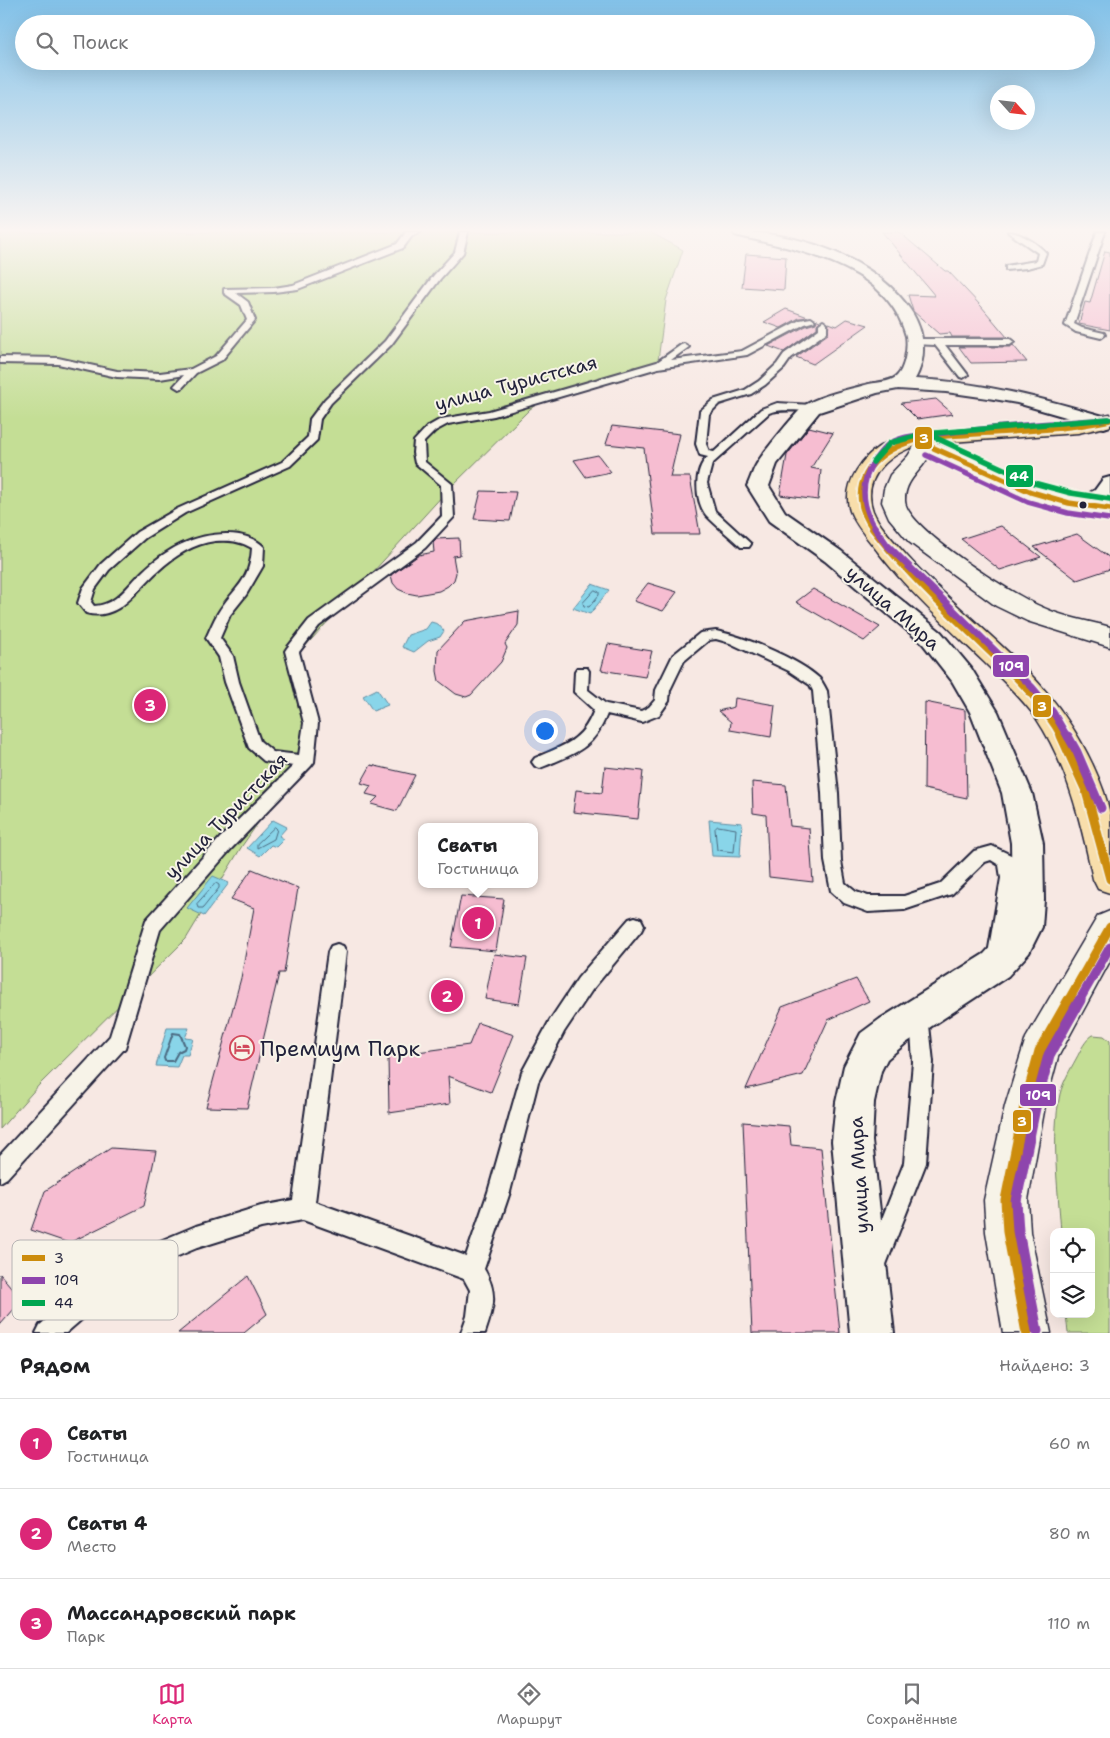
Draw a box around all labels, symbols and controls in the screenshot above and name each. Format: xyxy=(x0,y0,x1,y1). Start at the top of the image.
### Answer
search box xyxy=(15,15,1095,70)
icon: search xyxy=(33,29,61,57)
text: Поиск xyxy=(73,30,128,55)
north arrow xyxy=(990,85,1035,130)
street label: улица Туристская xyxy=(432,349,600,417)
line badge: 3 xyxy=(914,426,933,450)
text: 3 xyxy=(919,429,929,447)
line badge: 44 xyxy=(1005,464,1034,488)
text: 44 xyxy=(1009,467,1029,485)
unlabelled marker xyxy=(1078,500,1088,510)
street label: улица Мира xyxy=(841,560,946,656)
line badge: 109 xyxy=(992,654,1030,678)
text: 109 xyxy=(998,657,1024,675)
pin: 3 xyxy=(134,686,166,724)
line badge: 3 xyxy=(1032,694,1052,718)
text: 3 xyxy=(1037,697,1047,715)
your location xyxy=(532,718,558,744)
street label: улица Туристская xyxy=(159,747,293,885)
popup xyxy=(418,823,538,888)
text: Сваты xyxy=(437,833,498,858)
text: Гостиница xyxy=(437,858,519,879)
pin: 1 xyxy=(462,904,494,942)
pin: 2 xyxy=(431,977,463,1015)
place label: Премиум Парк xyxy=(260,1034,420,1063)
hotel icon: Премиум Парк xyxy=(229,1035,255,1061)
line badge: 109 xyxy=(1019,1083,1057,1107)
text: 109 xyxy=(1025,1086,1051,1104)
line badge: 3 xyxy=(1012,1109,1032,1133)
text: 3 xyxy=(1017,1112,1027,1130)
street label: улица Мира xyxy=(843,1116,875,1234)
map controls xyxy=(1050,1228,1095,1318)
button: locate xyxy=(1050,1228,1095,1273)
legend xyxy=(12,1240,178,1320)
text: 3 xyxy=(54,1249,64,1267)
text: 109 xyxy=(54,1271,79,1289)
button: layers xyxy=(1050,1273,1095,1318)
text: 44 xyxy=(54,1294,73,1312)
text: Рядом xyxy=(20,1352,90,1380)
text: Найдено: 3 xyxy=(999,1355,1090,1376)
text: Сваты xyxy=(67,1421,127,1446)
text: 1 xyxy=(32,1433,40,1454)
text: 60 m xyxy=(1049,1433,1090,1454)
text: Гостиница xyxy=(67,1446,149,1467)
text: Сваты 4 xyxy=(67,1511,147,1536)
text: 2 xyxy=(30,1523,42,1544)
text: 80 m xyxy=(1049,1523,1090,1544)
text: Место xyxy=(67,1536,117,1557)
text: Массандровский парк xyxy=(67,1601,296,1626)
text: 3 xyxy=(30,1613,42,1634)
text: 110 m xyxy=(1047,1613,1090,1634)
text: Парк xyxy=(67,1626,105,1647)
tab: Карта xyxy=(152,1680,192,1728)
tab: Маршрут xyxy=(497,1680,562,1728)
tab: Сохранённые xyxy=(866,1680,958,1728)

